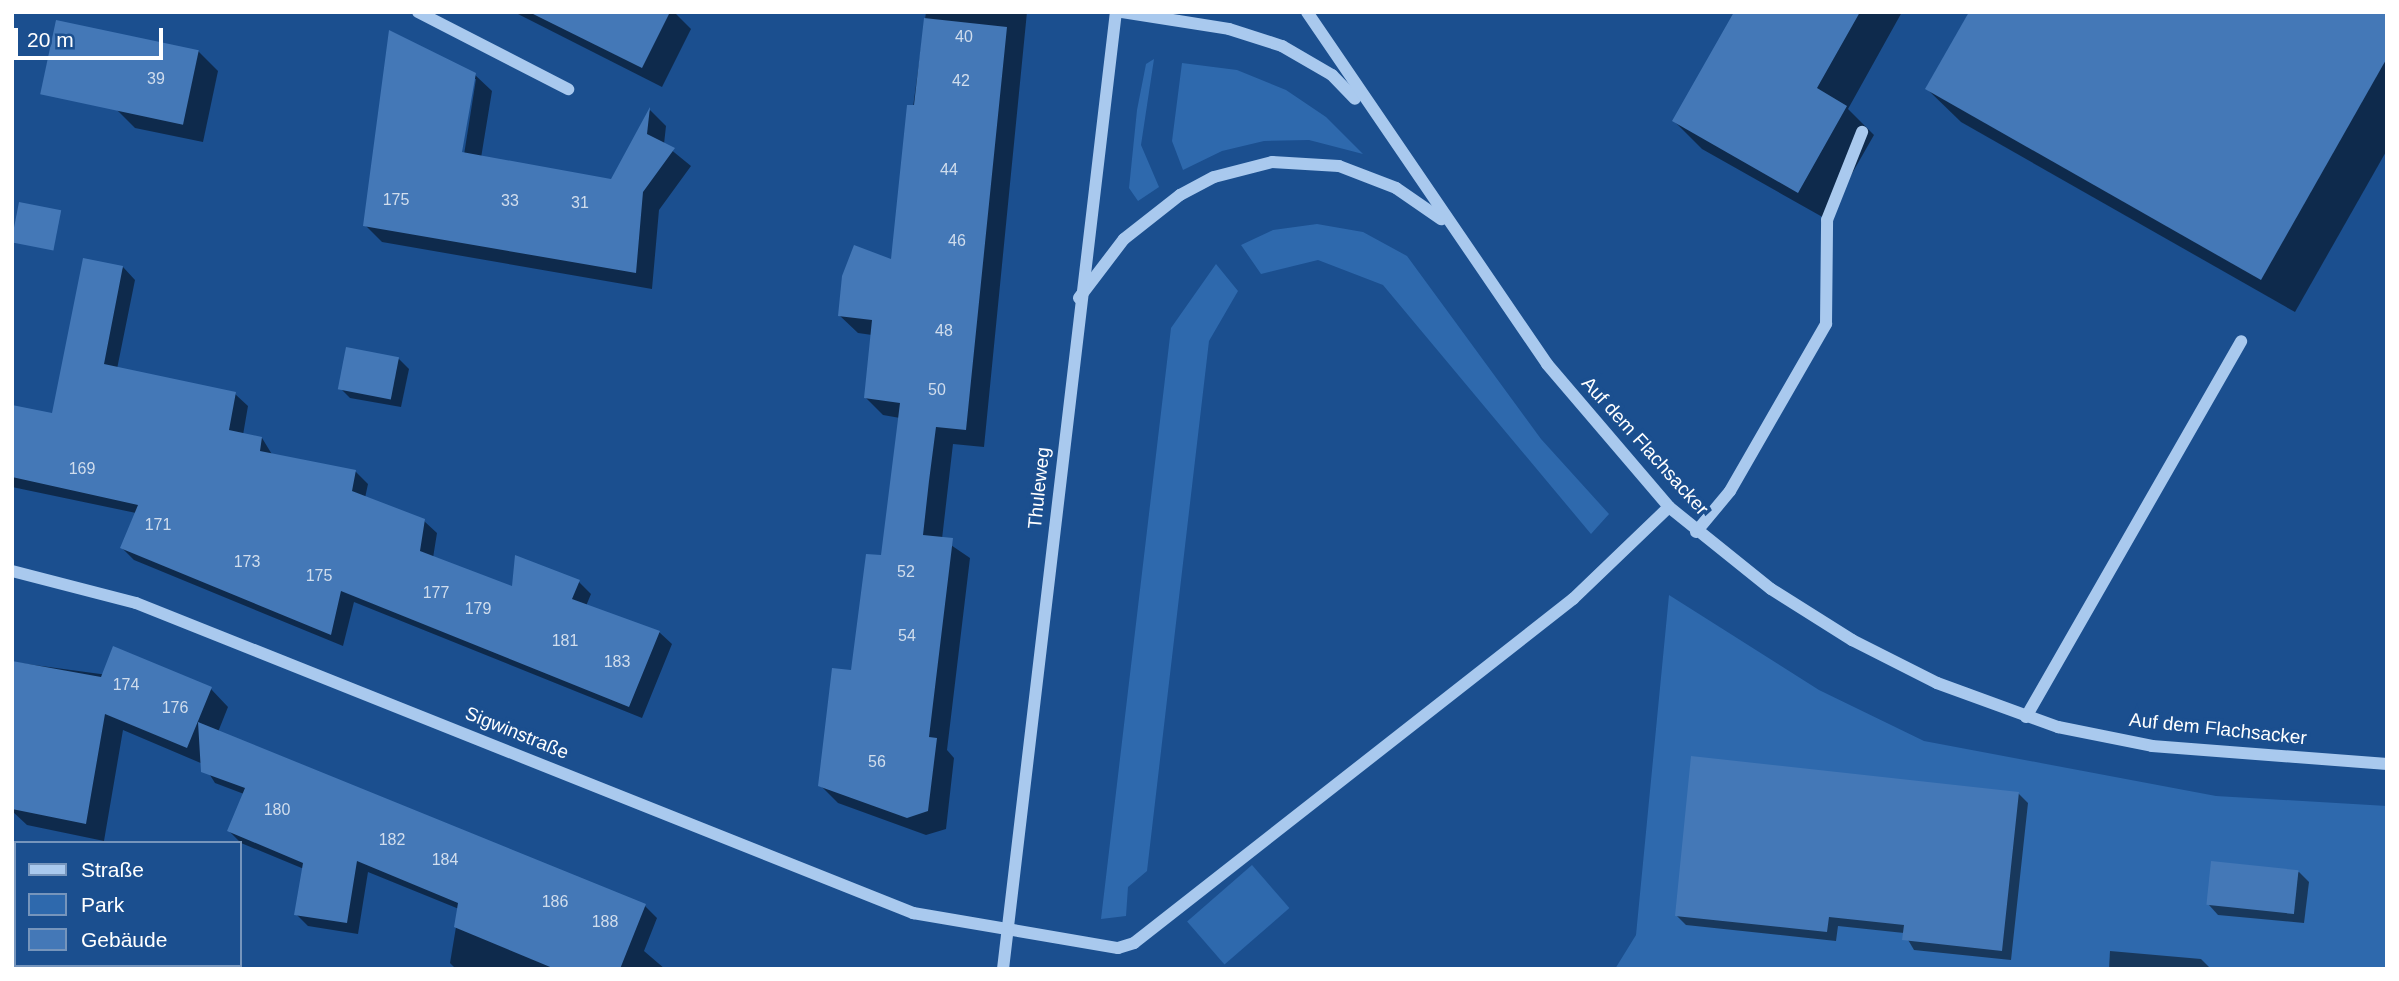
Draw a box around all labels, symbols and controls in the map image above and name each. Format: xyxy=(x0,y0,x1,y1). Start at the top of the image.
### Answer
scale bar xyxy=(18,14,166,58)
house number: 40 xyxy=(955,27,973,47)
text: 20 m xyxy=(27,28,74,51)
house number: 39 xyxy=(147,69,165,89)
house number: 42 xyxy=(952,71,970,91)
house number: 44 xyxy=(940,160,958,180)
house number: 175 xyxy=(383,190,409,210)
house number: 33 xyxy=(501,191,519,211)
house number: 31 xyxy=(571,193,589,213)
house number: 46 xyxy=(948,231,966,251)
house number: 48 xyxy=(935,321,953,341)
street label: Auf dem Flachsacker xyxy=(1577,372,1713,520)
house number: 50 xyxy=(928,380,946,400)
street label: Thuleweg xyxy=(1023,446,1055,530)
house number: 169 xyxy=(69,459,95,479)
house number: 171 xyxy=(145,515,171,535)
house number: 173 xyxy=(234,552,260,572)
house number: 52 xyxy=(897,562,915,582)
house number: 175 xyxy=(306,566,332,586)
house number: 177 xyxy=(423,583,449,603)
house number: 179 xyxy=(465,599,491,619)
house number: 54 xyxy=(898,626,916,646)
house number: 181 xyxy=(552,631,578,651)
house number: 183 xyxy=(604,652,630,672)
house number: 174 xyxy=(113,675,139,695)
house number: 176 xyxy=(162,698,188,718)
street label: Sigwinstraße xyxy=(462,702,572,764)
street label: Auf dem Flachsacker xyxy=(2128,708,2308,750)
house number: 56 xyxy=(868,752,886,772)
house number: 180 xyxy=(264,800,290,820)
house number: 182 xyxy=(379,830,405,850)
legend xyxy=(14,841,242,967)
house number: 184 xyxy=(432,850,458,870)
text: Straße xyxy=(81,858,144,881)
house number: 186 xyxy=(542,892,568,912)
text: Park xyxy=(81,893,124,916)
house number: 188 xyxy=(592,912,618,932)
text: Gebäude xyxy=(81,928,167,951)

